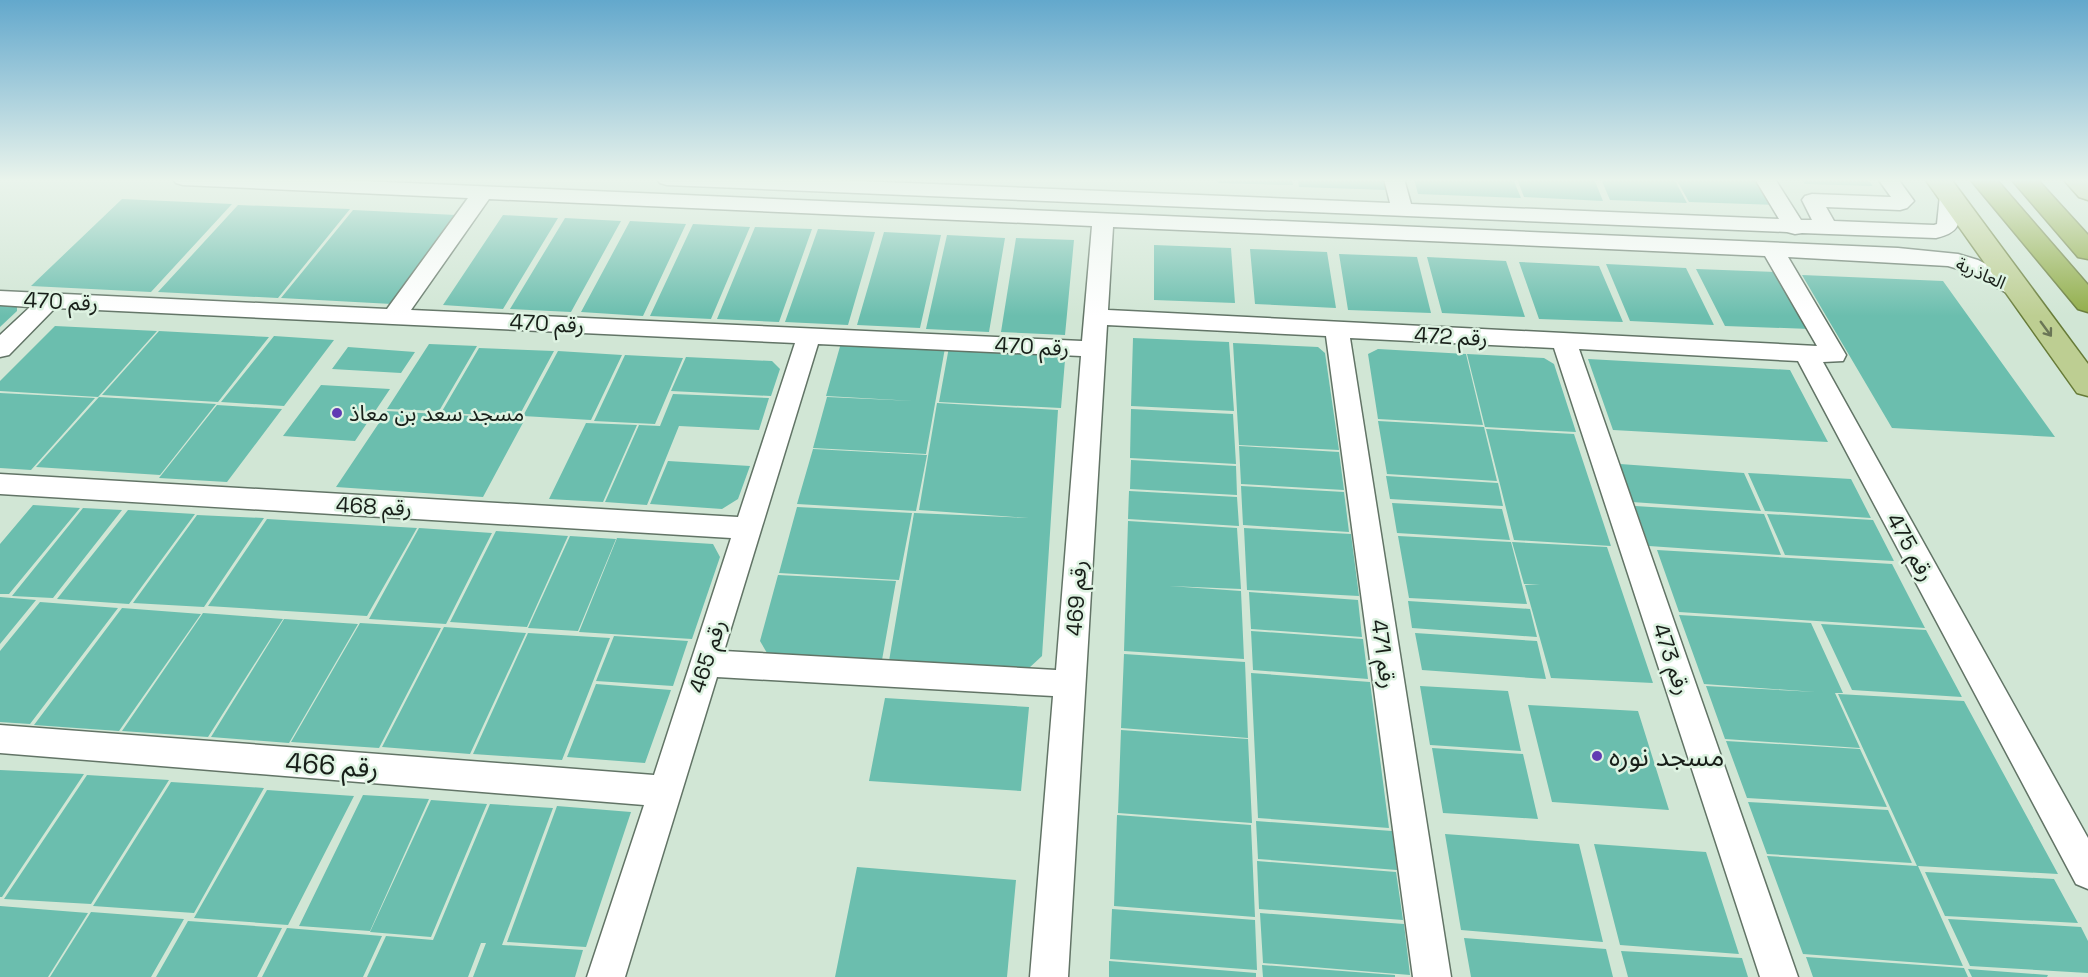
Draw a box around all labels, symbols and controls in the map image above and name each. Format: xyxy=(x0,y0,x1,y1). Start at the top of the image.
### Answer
street label: العاذرية xyxy=(1952,252,2010,294)
street label: رقم 470 xyxy=(23,285,99,320)
street label: رقم 470 xyxy=(509,307,585,342)
street label: رقم 472 xyxy=(1413,320,1489,355)
one-way arrow xyxy=(2039,320,2052,336)
street label: رقم 470 xyxy=(994,330,1070,365)
place label: مسجد سعد بن معاذ xyxy=(349,399,524,427)
marker: مسجد سعد بن معاذ xyxy=(330,406,344,420)
street label: رقم 468 xyxy=(335,490,413,525)
street label: رقم 475 xyxy=(1878,508,1941,588)
street label: رقم 469 xyxy=(1059,559,1096,637)
street label: رقم 465 xyxy=(682,616,735,697)
street label: رقم 471 xyxy=(1362,618,1403,691)
street label: رقم 473 xyxy=(1644,619,1697,700)
place label: مسجد نوره xyxy=(1609,739,1724,774)
street label: رقم 466 xyxy=(284,744,380,790)
marker: مسجد نوره xyxy=(1590,749,1604,763)

